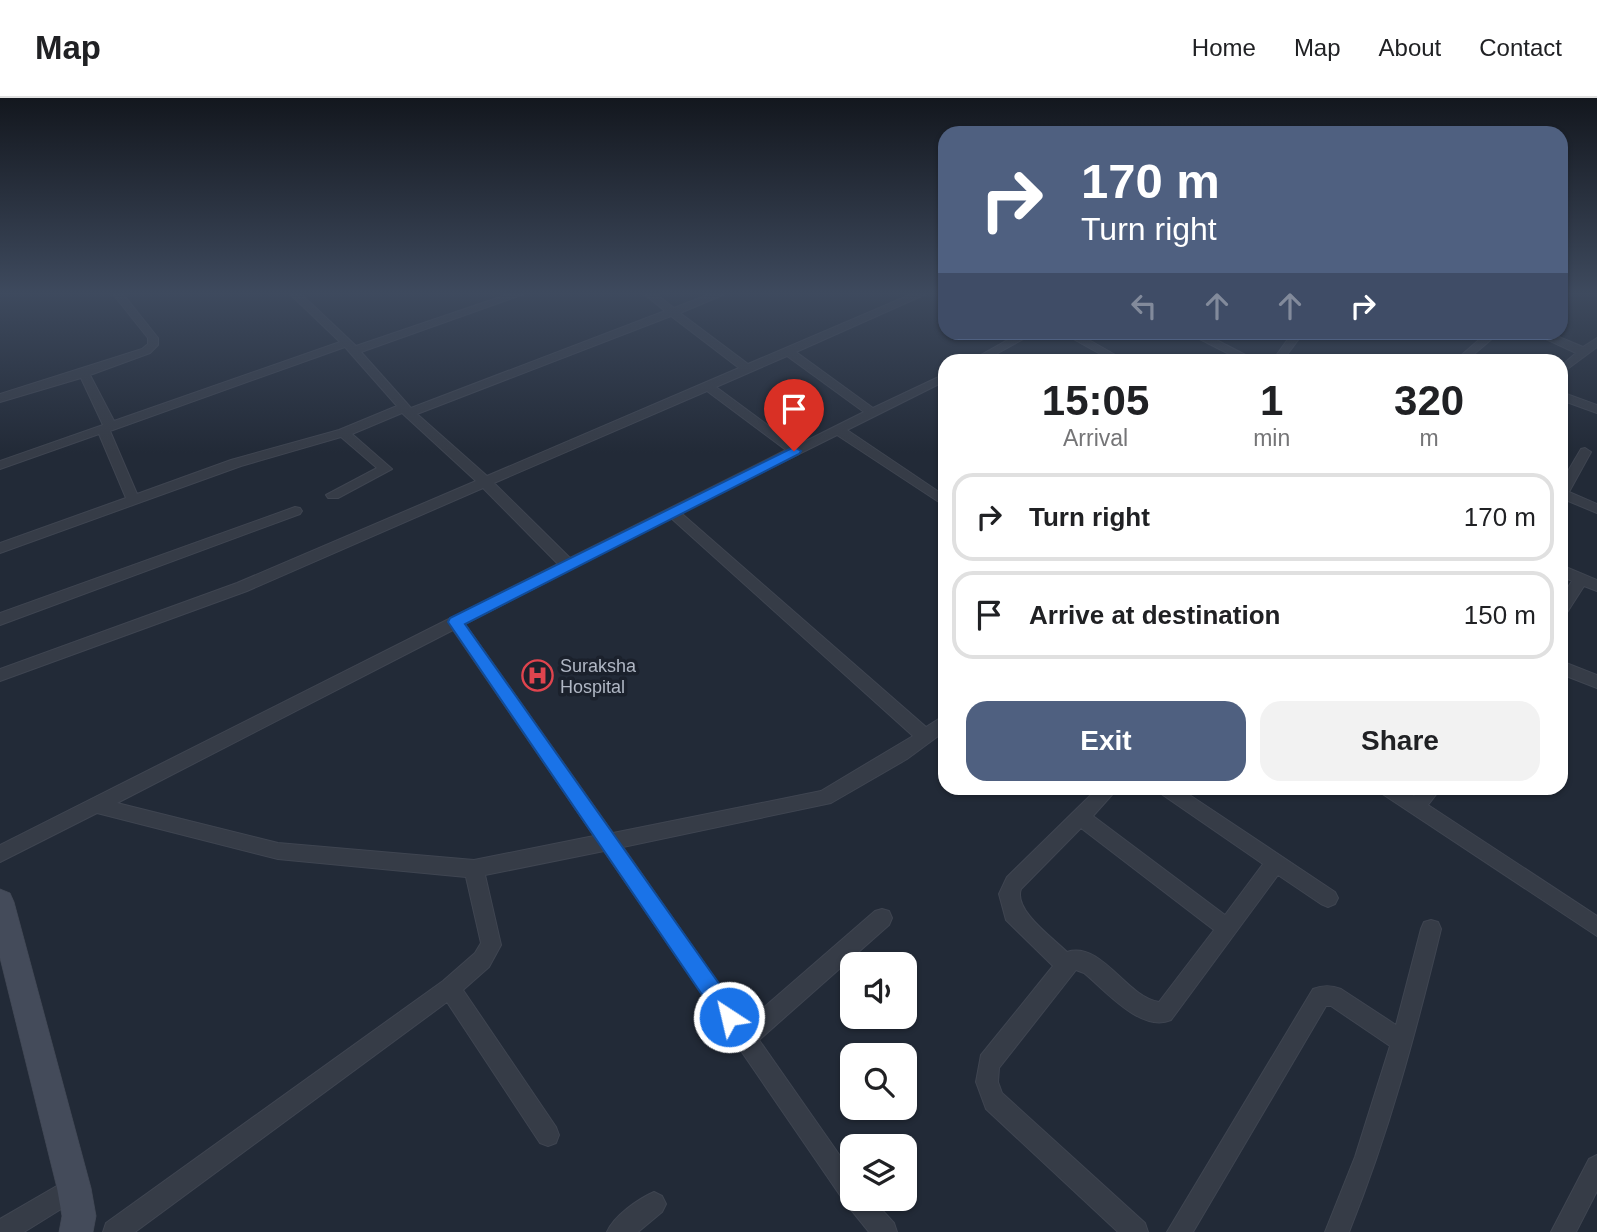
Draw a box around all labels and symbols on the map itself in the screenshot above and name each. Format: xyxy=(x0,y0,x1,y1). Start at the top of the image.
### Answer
pin xyxy=(764,379,824,451)
place label: Suraksha Hospital xyxy=(560,656,637,697)
hospital icon: Suraksha Hospital xyxy=(520,659,554,693)
position arrow xyxy=(692,980,766,1054)

